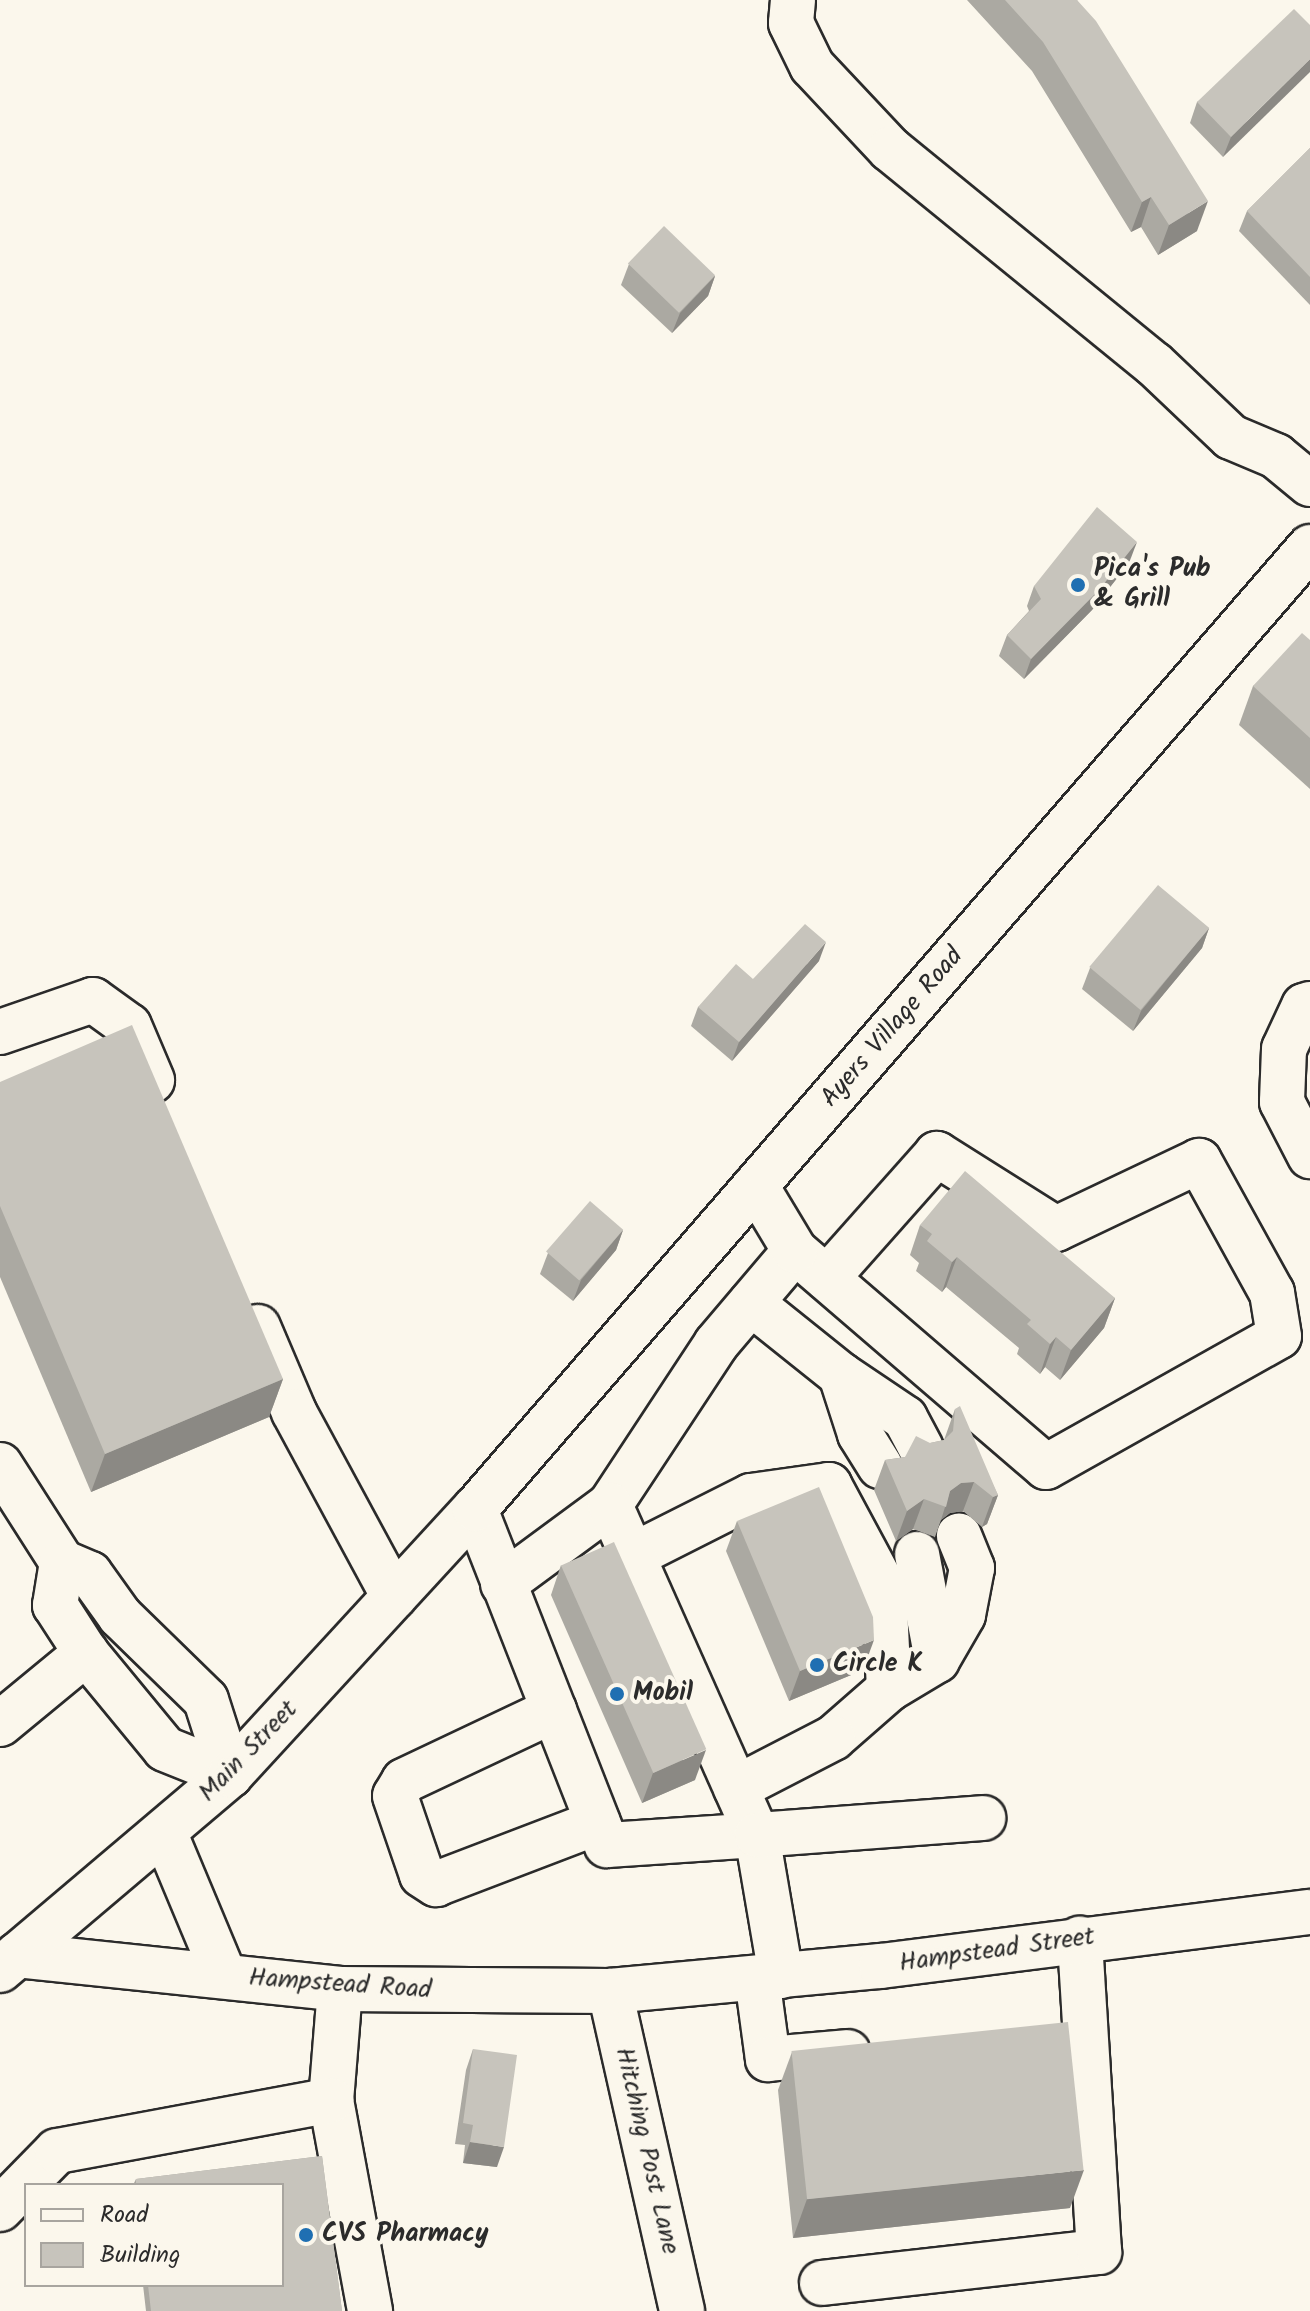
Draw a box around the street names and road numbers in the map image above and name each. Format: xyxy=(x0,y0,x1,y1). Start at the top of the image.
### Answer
street label: Ayers Village Road xyxy=(815,942,971,1114)
street label: Main Street xyxy=(193,1695,305,1809)
street label: Hampstead Street xyxy=(897,1922,1097,1980)
street label: Hampstead Road xyxy=(247,1963,433,2007)
street label: Hitching Post Lane xyxy=(607,2044,685,2258)

